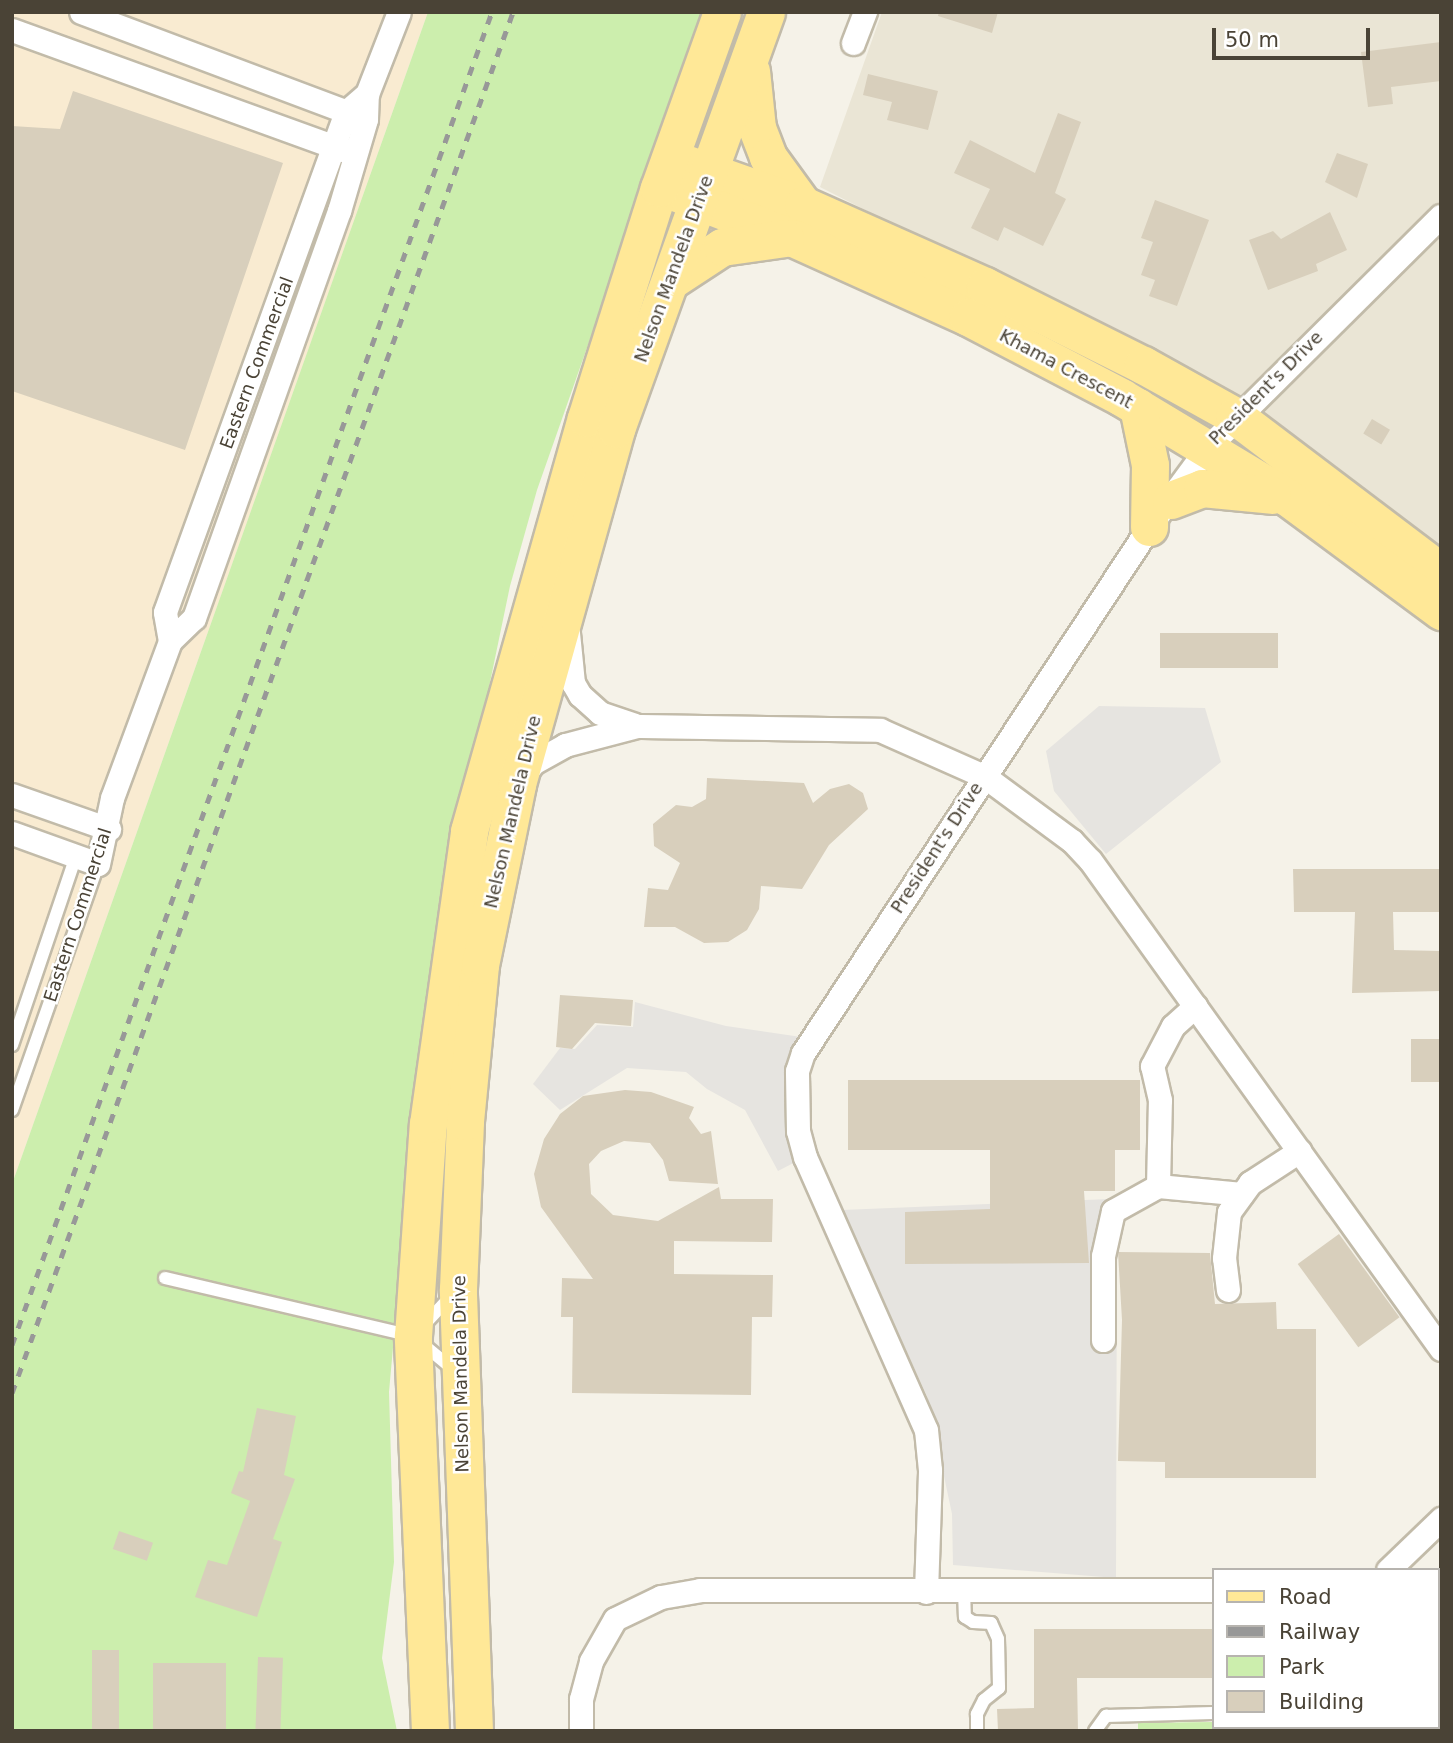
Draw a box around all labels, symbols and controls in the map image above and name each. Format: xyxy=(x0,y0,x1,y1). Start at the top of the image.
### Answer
scale bar xyxy=(1215,14,1372,58)
text: 50 m xyxy=(1225,28,1279,52)
street label: Nelson Mandela Drive xyxy=(630,173,718,365)
street label: Eastern Commercial xyxy=(216,274,298,452)
street label: Khama Crescent xyxy=(996,325,1136,413)
street label: President's Drive xyxy=(1205,327,1327,449)
street label: Nelson Mandela Drive xyxy=(480,713,546,911)
street label: President's Drive xyxy=(887,778,987,918)
street label: Eastern Commercial xyxy=(40,825,116,1005)
street label: Nelson Mandela Drive xyxy=(448,1275,474,1473)
legend xyxy=(1212,1568,1439,1729)
text: Road xyxy=(1279,1585,1332,1609)
text: Railway xyxy=(1279,1620,1360,1644)
text: Park xyxy=(1279,1655,1324,1679)
text: Building xyxy=(1279,1690,1364,1714)

